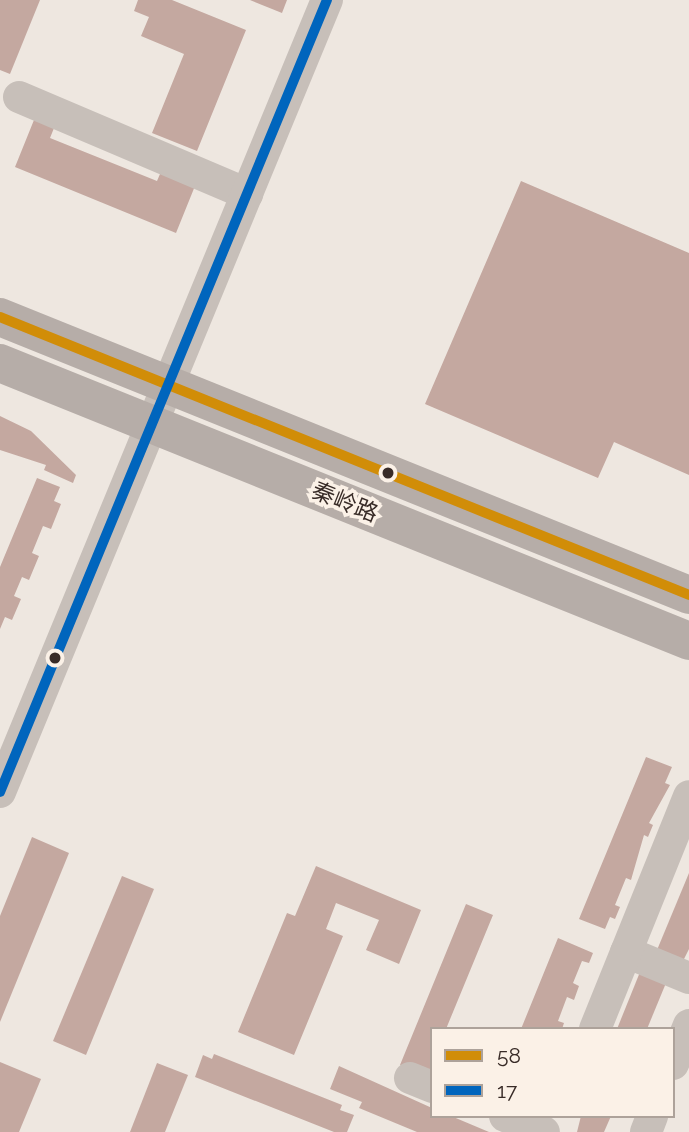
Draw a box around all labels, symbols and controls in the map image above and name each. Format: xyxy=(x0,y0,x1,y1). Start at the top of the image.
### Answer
unlabelled marker xyxy=(381,466,395,480)
street label: 秦岭路 xyxy=(308,476,382,528)
unlabelled marker xyxy=(48,651,62,665)
legend xyxy=(430,1027,675,1118)
text: 58 xyxy=(497,1043,521,1068)
text: 17 xyxy=(497,1078,517,1103)

